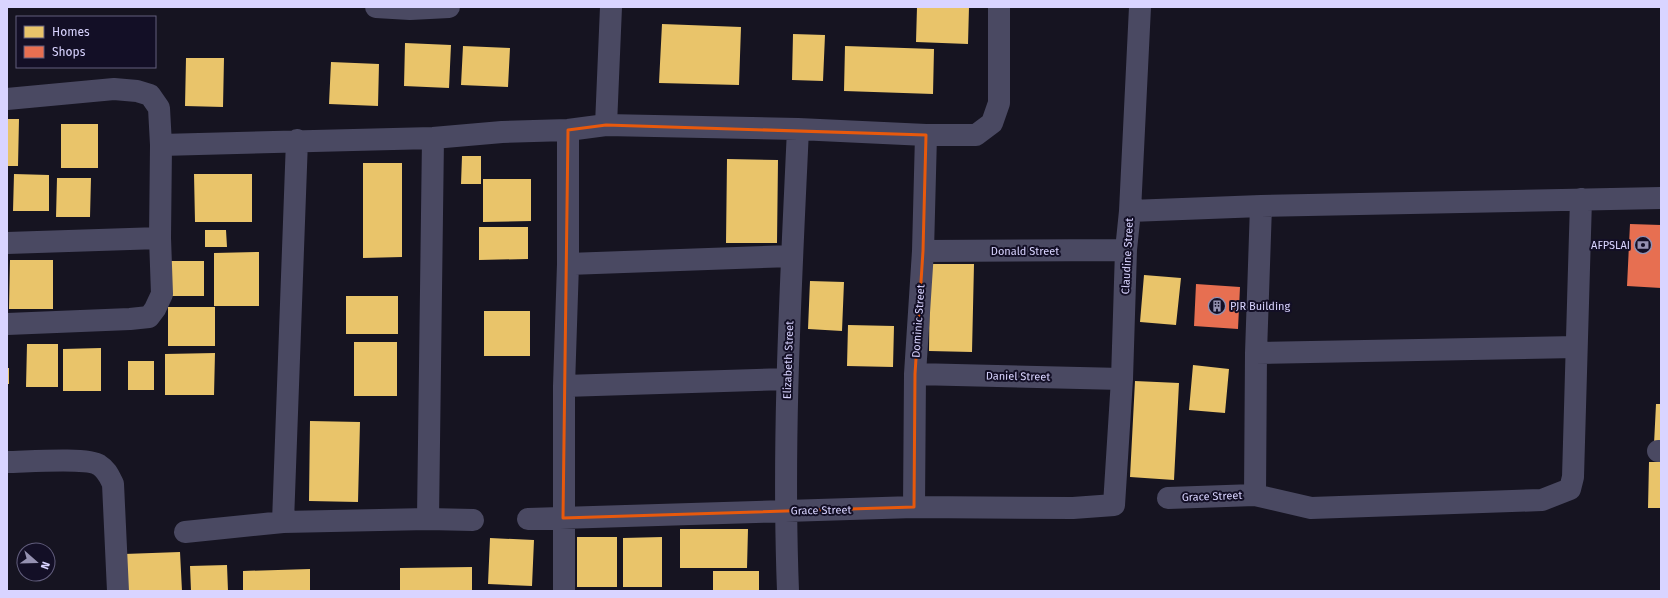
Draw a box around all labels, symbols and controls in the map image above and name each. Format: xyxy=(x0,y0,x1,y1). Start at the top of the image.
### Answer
legend xyxy=(16,16,156,68)
text: Homes xyxy=(52,25,90,39)
text: Shops xyxy=(52,45,86,59)
street label: Claudine Street xyxy=(1119,217,1136,295)
bank icon: AFPSLAI xyxy=(1633,235,1653,255)
place label: AFPSLAI xyxy=(1591,239,1630,252)
street label: Donald Street xyxy=(991,245,1059,258)
street label: Dominic Street xyxy=(909,284,928,358)
building icon: PJR Building xyxy=(1207,296,1227,316)
place label: PJR Building xyxy=(1230,300,1290,313)
street label: Elizabeth Street xyxy=(781,321,796,399)
street label: Daniel Street xyxy=(986,369,1050,384)
street label: Grace Street xyxy=(1182,489,1243,504)
street label: Grace Street xyxy=(791,503,851,518)
north arrow xyxy=(16,542,56,582)
text: N xyxy=(38,560,52,571)

